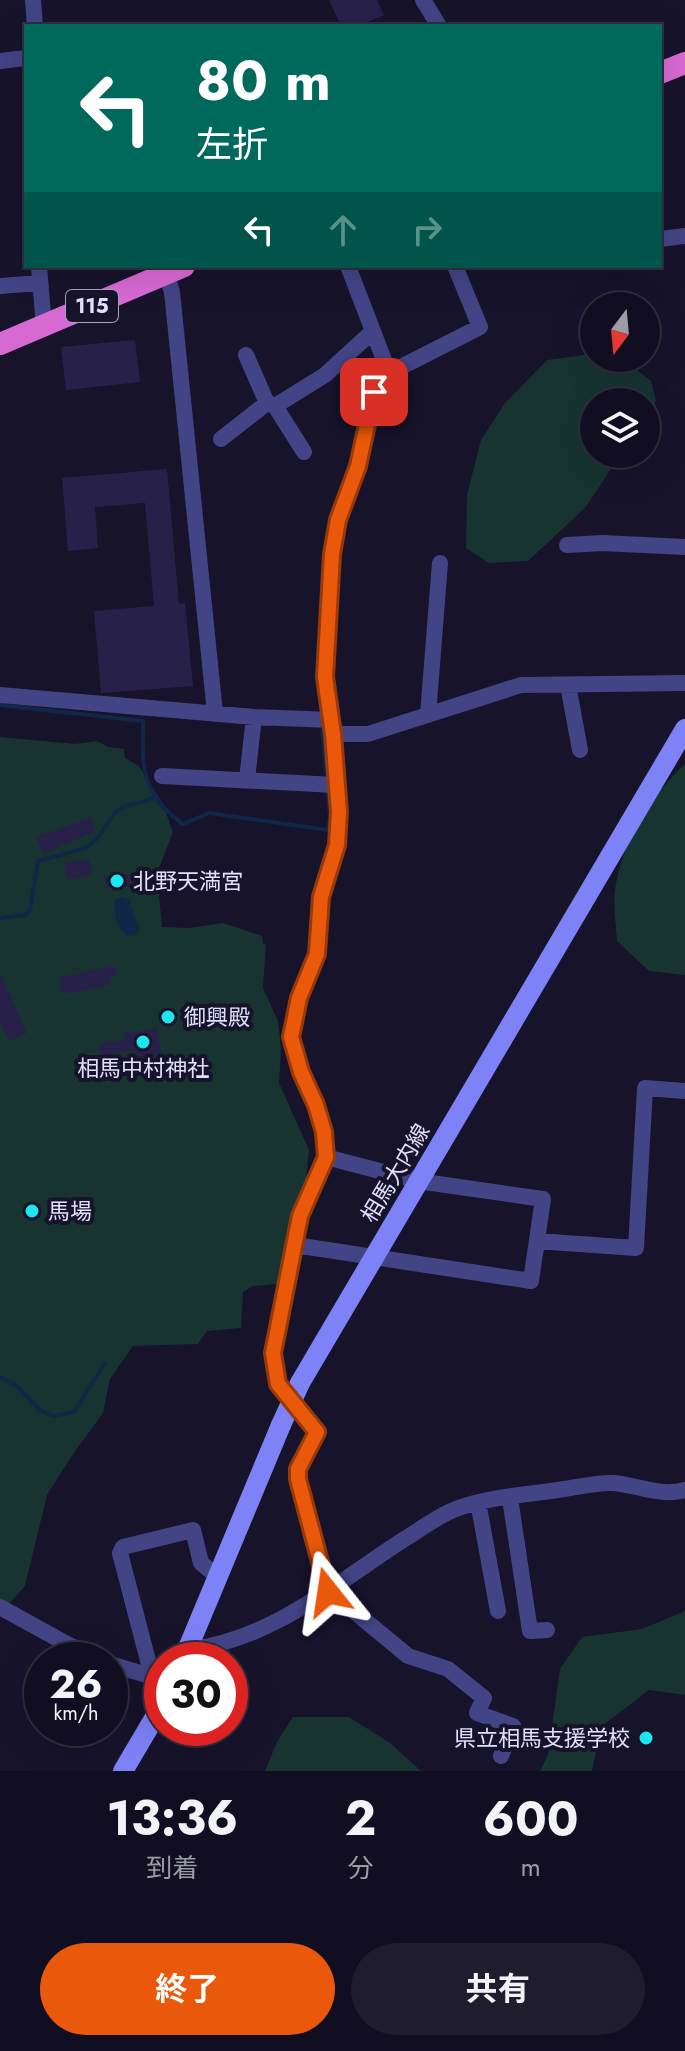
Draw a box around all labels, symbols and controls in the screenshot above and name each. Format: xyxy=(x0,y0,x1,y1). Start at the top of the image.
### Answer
text: 80 m xyxy=(196,40,331,121)
icon: left xyxy=(64,56,168,160)
text: 左折 xyxy=(196,118,268,170)
icon: left xyxy=(237,208,281,252)
icon: ahead xyxy=(321,208,365,252)
icon: right xyxy=(405,208,449,252)
road number: 115 xyxy=(66,290,118,322)
north arrow xyxy=(580,292,660,372)
map controls xyxy=(580,292,660,468)
pin xyxy=(340,358,408,426)
icon: arrive xyxy=(352,370,396,414)
button: layers xyxy=(580,388,660,468)
place label: 北野天満宮 xyxy=(133,865,243,897)
marker: 北野天満宮 xyxy=(108,872,126,890)
place label: 御興殿 xyxy=(184,1001,250,1033)
marker: 御興殿 xyxy=(159,1008,177,1026)
marker: 相馬中村神社 xyxy=(134,1033,152,1051)
place label: 相馬中村神社 xyxy=(77,1052,209,1084)
street label: 相馬大内線 xyxy=(353,1118,437,1228)
place label: 馬場 xyxy=(48,1195,92,1227)
marker: 馬場 xyxy=(23,1202,41,1220)
position arrow xyxy=(286,1550,370,1634)
speed limit sign: 30 xyxy=(144,1642,248,1746)
text: 26 xyxy=(50,1655,103,1713)
text: km/h xyxy=(53,1699,99,1728)
place label: 県立相馬支援学校 xyxy=(454,1722,630,1754)
marker: 県立相馬支援学校 xyxy=(637,1729,655,1747)
text: 13:36 xyxy=(107,1784,238,1853)
text: 2 xyxy=(345,1784,376,1853)
text: 600 xyxy=(483,1785,578,1854)
text: m xyxy=(520,1848,541,1886)
text: 到着 xyxy=(146,1849,198,1887)
text: 分 xyxy=(347,1849,373,1887)
button: 終了 xyxy=(40,1943,335,2035)
button: 共有 xyxy=(351,1943,645,2035)

